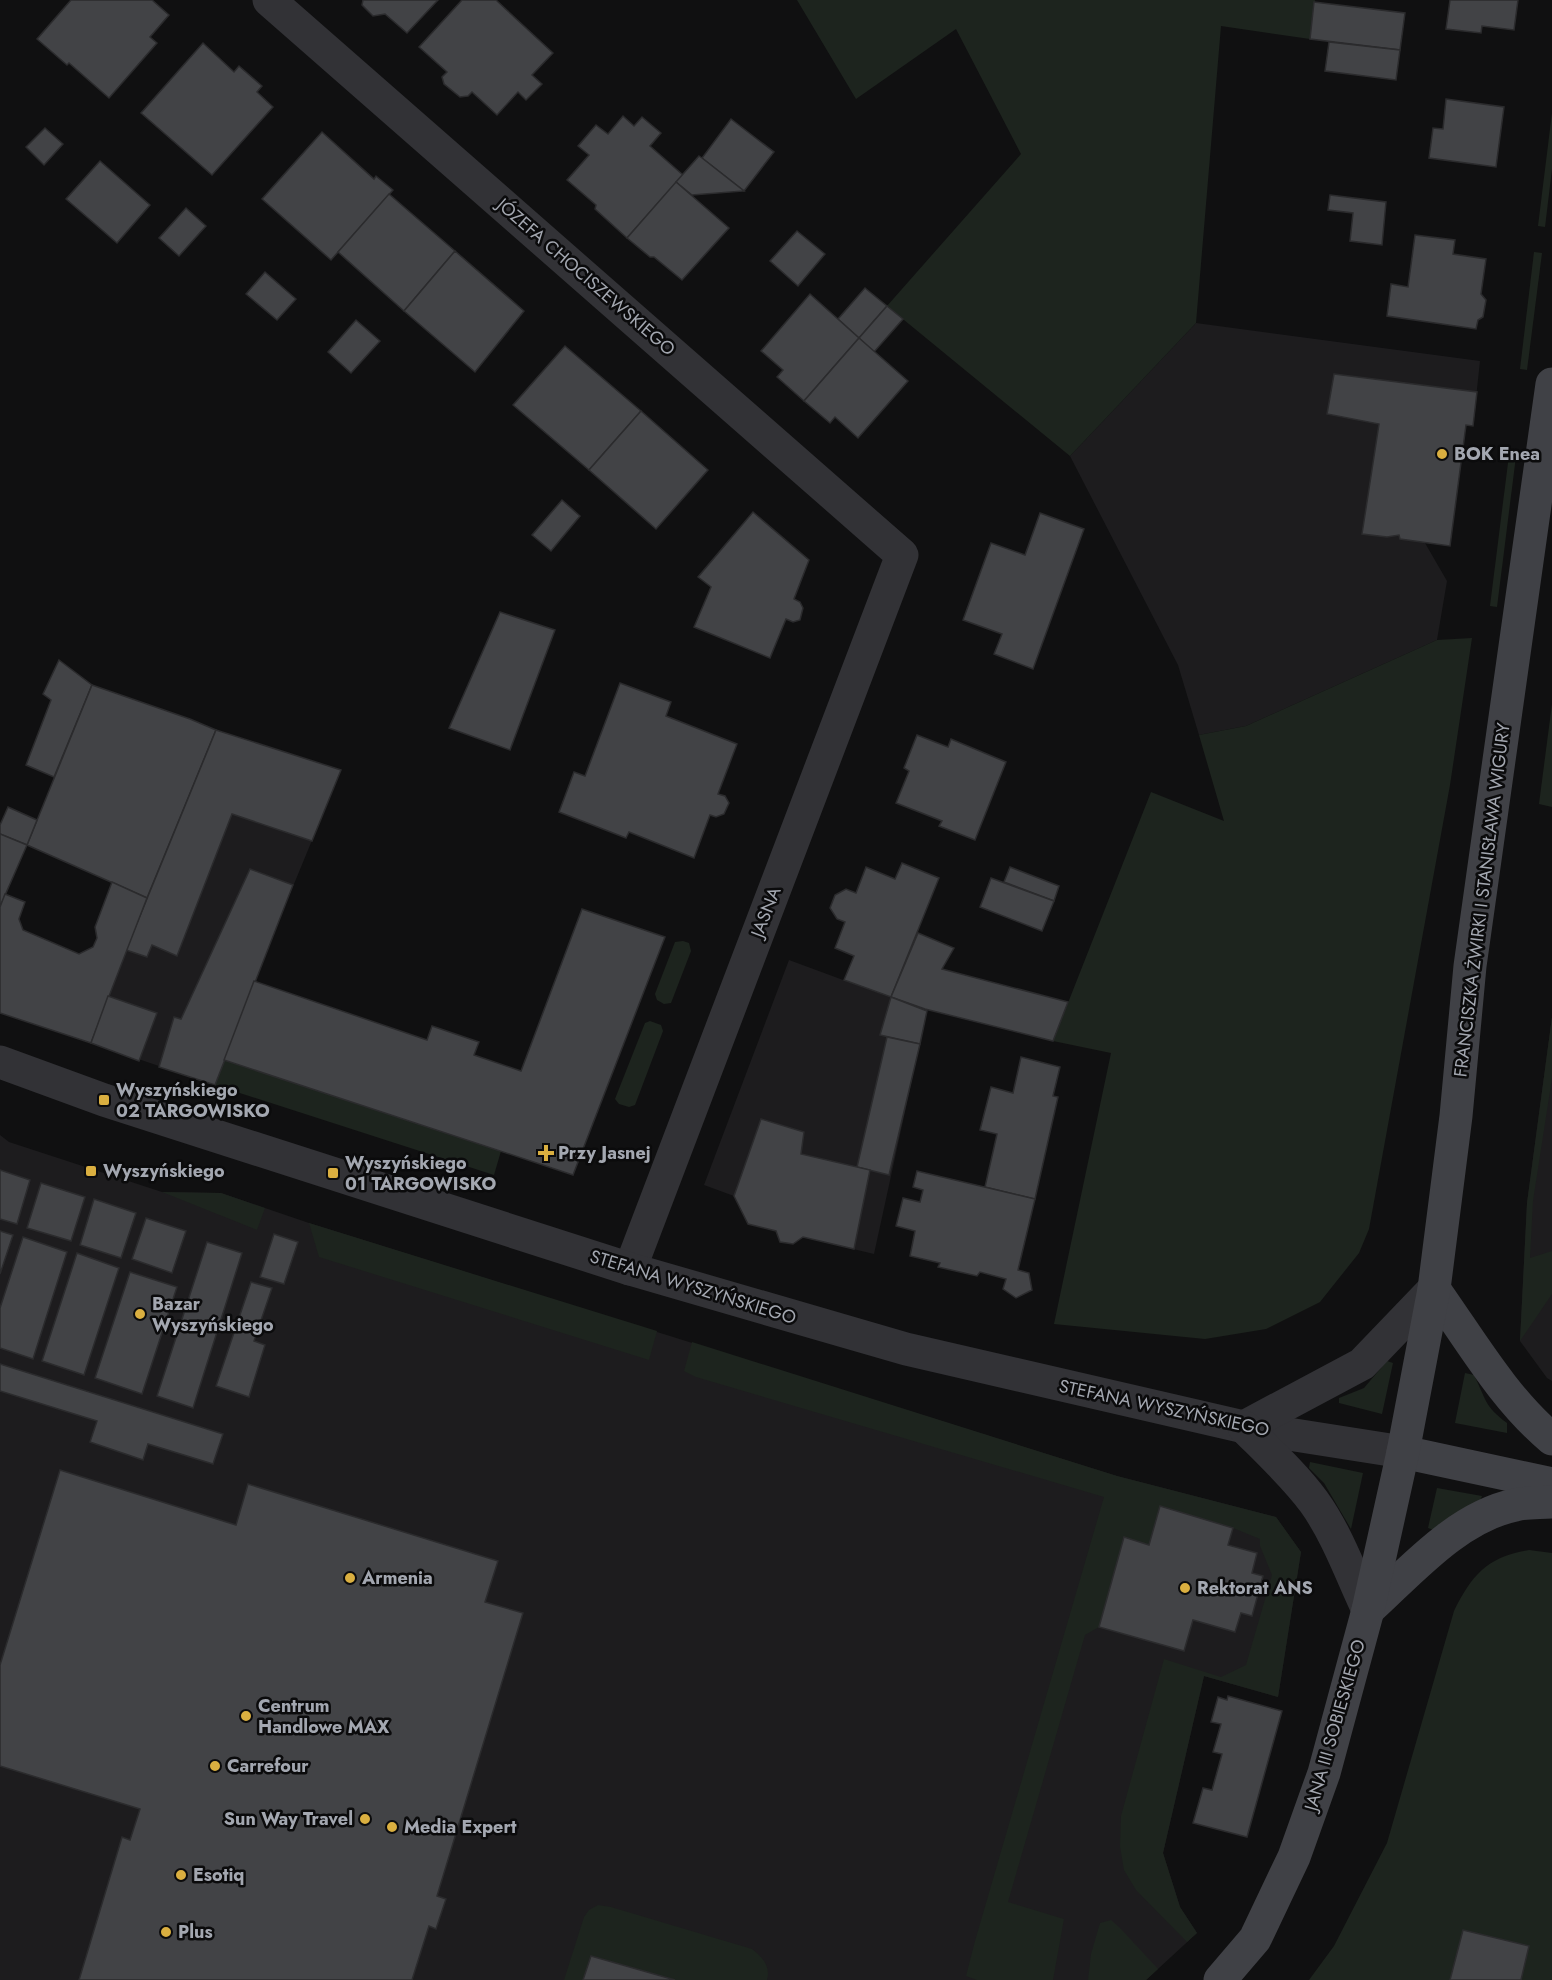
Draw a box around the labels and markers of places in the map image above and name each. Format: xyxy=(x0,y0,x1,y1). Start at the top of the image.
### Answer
place label: BOK Enea xyxy=(1454,441,1540,467)
marker: BOK Enea xyxy=(1435,447,1449,461)
place label: Wyszyńskiego 02 TARGOWISKO xyxy=(116,1077,270,1124)
marker: Wyszyńskiego 02 TARGOWISKO xyxy=(97,1093,111,1107)
place label: Przy Jasnej xyxy=(558,1140,651,1166)
marker: Przy Jasnej xyxy=(539,1146,553,1160)
place label: Wyszyńskiego 01 TARGOWISKO xyxy=(345,1150,496,1197)
place label: Wyszyńskiego xyxy=(103,1158,225,1184)
marker: Wyszyńskiego xyxy=(84,1164,98,1178)
marker: Wyszyńskiego 01 TARGOWISKO xyxy=(326,1166,340,1180)
place label: Bazar Wyszyńskiego xyxy=(152,1291,274,1338)
marker: Bazar Wyszyńskiego xyxy=(133,1307,147,1321)
place label: Armenia xyxy=(361,1565,433,1591)
marker: Armenia xyxy=(343,1571,357,1585)
place label: Rektorat ANS xyxy=(1197,1575,1313,1601)
marker: Rektorat ANS xyxy=(1178,1581,1192,1595)
place label: Centrum Handlowe MAX xyxy=(258,1693,390,1740)
marker: Centrum Handlowe MAX xyxy=(239,1709,253,1723)
place label: Carrefour xyxy=(227,1753,309,1779)
marker: Carrefour xyxy=(208,1759,222,1773)
place label: Sun Way Travel xyxy=(224,1806,353,1832)
marker: Sun Way Travel xyxy=(358,1812,372,1826)
place label: Media Expert xyxy=(404,1814,517,1840)
marker: Media Expert xyxy=(385,1820,399,1834)
place label: Esotiq xyxy=(193,1862,244,1888)
marker: Esotiq xyxy=(174,1868,188,1882)
place label: Plus xyxy=(178,1919,213,1945)
marker: Plus xyxy=(159,1925,173,1939)

